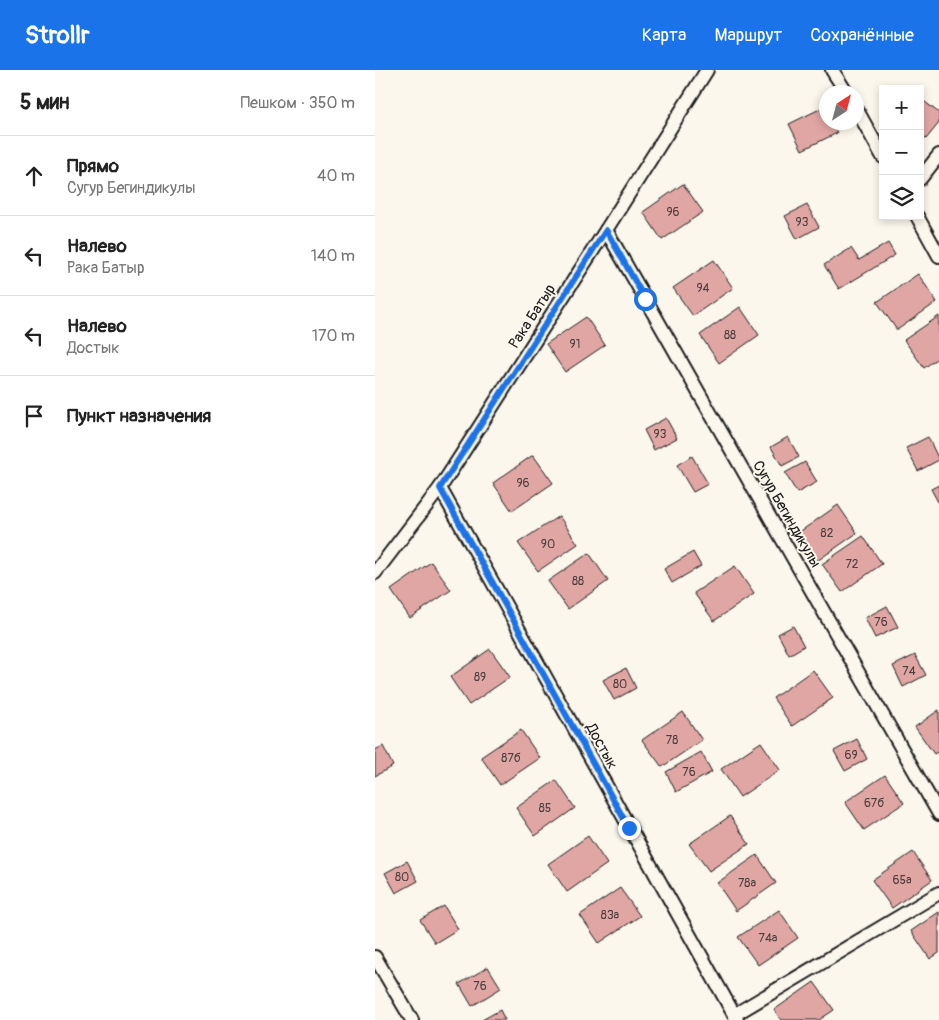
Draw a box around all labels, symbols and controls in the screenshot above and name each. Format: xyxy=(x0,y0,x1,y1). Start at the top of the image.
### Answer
text: Strollr xyxy=(25,21,90,50)
text: Карта xyxy=(642,24,686,47)
text: Маршрут xyxy=(714,24,782,47)
text: Сохранённые xyxy=(810,24,914,47)
north arrow xyxy=(819,85,864,130)
map controls xyxy=(879,85,924,220)
button: + xyxy=(879,85,924,130)
text: 5 мин xyxy=(20,89,70,116)
text: Пешком · 350 m xyxy=(240,93,355,113)
button: − xyxy=(879,130,924,175)
text: Прямо xyxy=(67,154,119,178)
icon: ahead xyxy=(20,162,48,190)
text: 40 m xyxy=(317,166,355,186)
button: layers xyxy=(879,175,924,220)
text: Сугур Бегиндикулы xyxy=(67,178,196,198)
house number: 96 xyxy=(666,205,680,220)
house number: 93 xyxy=(796,215,809,230)
text: Налево xyxy=(67,234,127,258)
icon: left xyxy=(20,242,48,270)
text: 140 m xyxy=(311,246,355,266)
text: Рака Батыр xyxy=(67,258,144,278)
street label: Рака Батыр xyxy=(505,281,560,352)
house number: 94 xyxy=(696,281,710,296)
route start xyxy=(634,288,657,311)
text: Налево xyxy=(67,314,127,338)
icon: left xyxy=(20,322,48,350)
text: 170 m xyxy=(312,326,355,346)
house number: 88 xyxy=(724,328,736,343)
house number: 91 xyxy=(570,337,580,352)
text: Достык xyxy=(67,338,120,358)
icon: arrive xyxy=(20,402,48,430)
text: Пункт назначения xyxy=(67,404,211,428)
house number: 93 xyxy=(654,427,667,442)
street label: Сугур Бегиндикулы xyxy=(748,457,825,571)
house number: 96 xyxy=(516,476,530,491)
house number: 82 xyxy=(821,526,834,541)
house number: 90 xyxy=(541,537,555,552)
house number: 72 xyxy=(845,557,859,572)
house number: 88 xyxy=(572,574,584,589)
house number: 76 xyxy=(874,615,888,630)
house number: 74 xyxy=(902,664,916,679)
house number: 89 xyxy=(474,670,486,685)
house number: 80 xyxy=(613,677,627,692)
street label: Достык xyxy=(581,719,622,773)
house number: 78 xyxy=(666,733,678,748)
house number: 69 xyxy=(844,748,858,763)
house number: 87б xyxy=(501,751,521,766)
house number: 76 xyxy=(682,765,696,780)
house number: 67б xyxy=(864,796,884,811)
house number: 85 xyxy=(539,801,551,816)
route end xyxy=(618,817,641,840)
house number: 80 xyxy=(395,870,409,885)
house number: 65а xyxy=(892,873,912,888)
house number: 78а xyxy=(738,876,756,891)
house number: 83а xyxy=(601,908,620,923)
house number: 74а xyxy=(759,931,778,946)
house number: 76 xyxy=(473,979,487,994)

